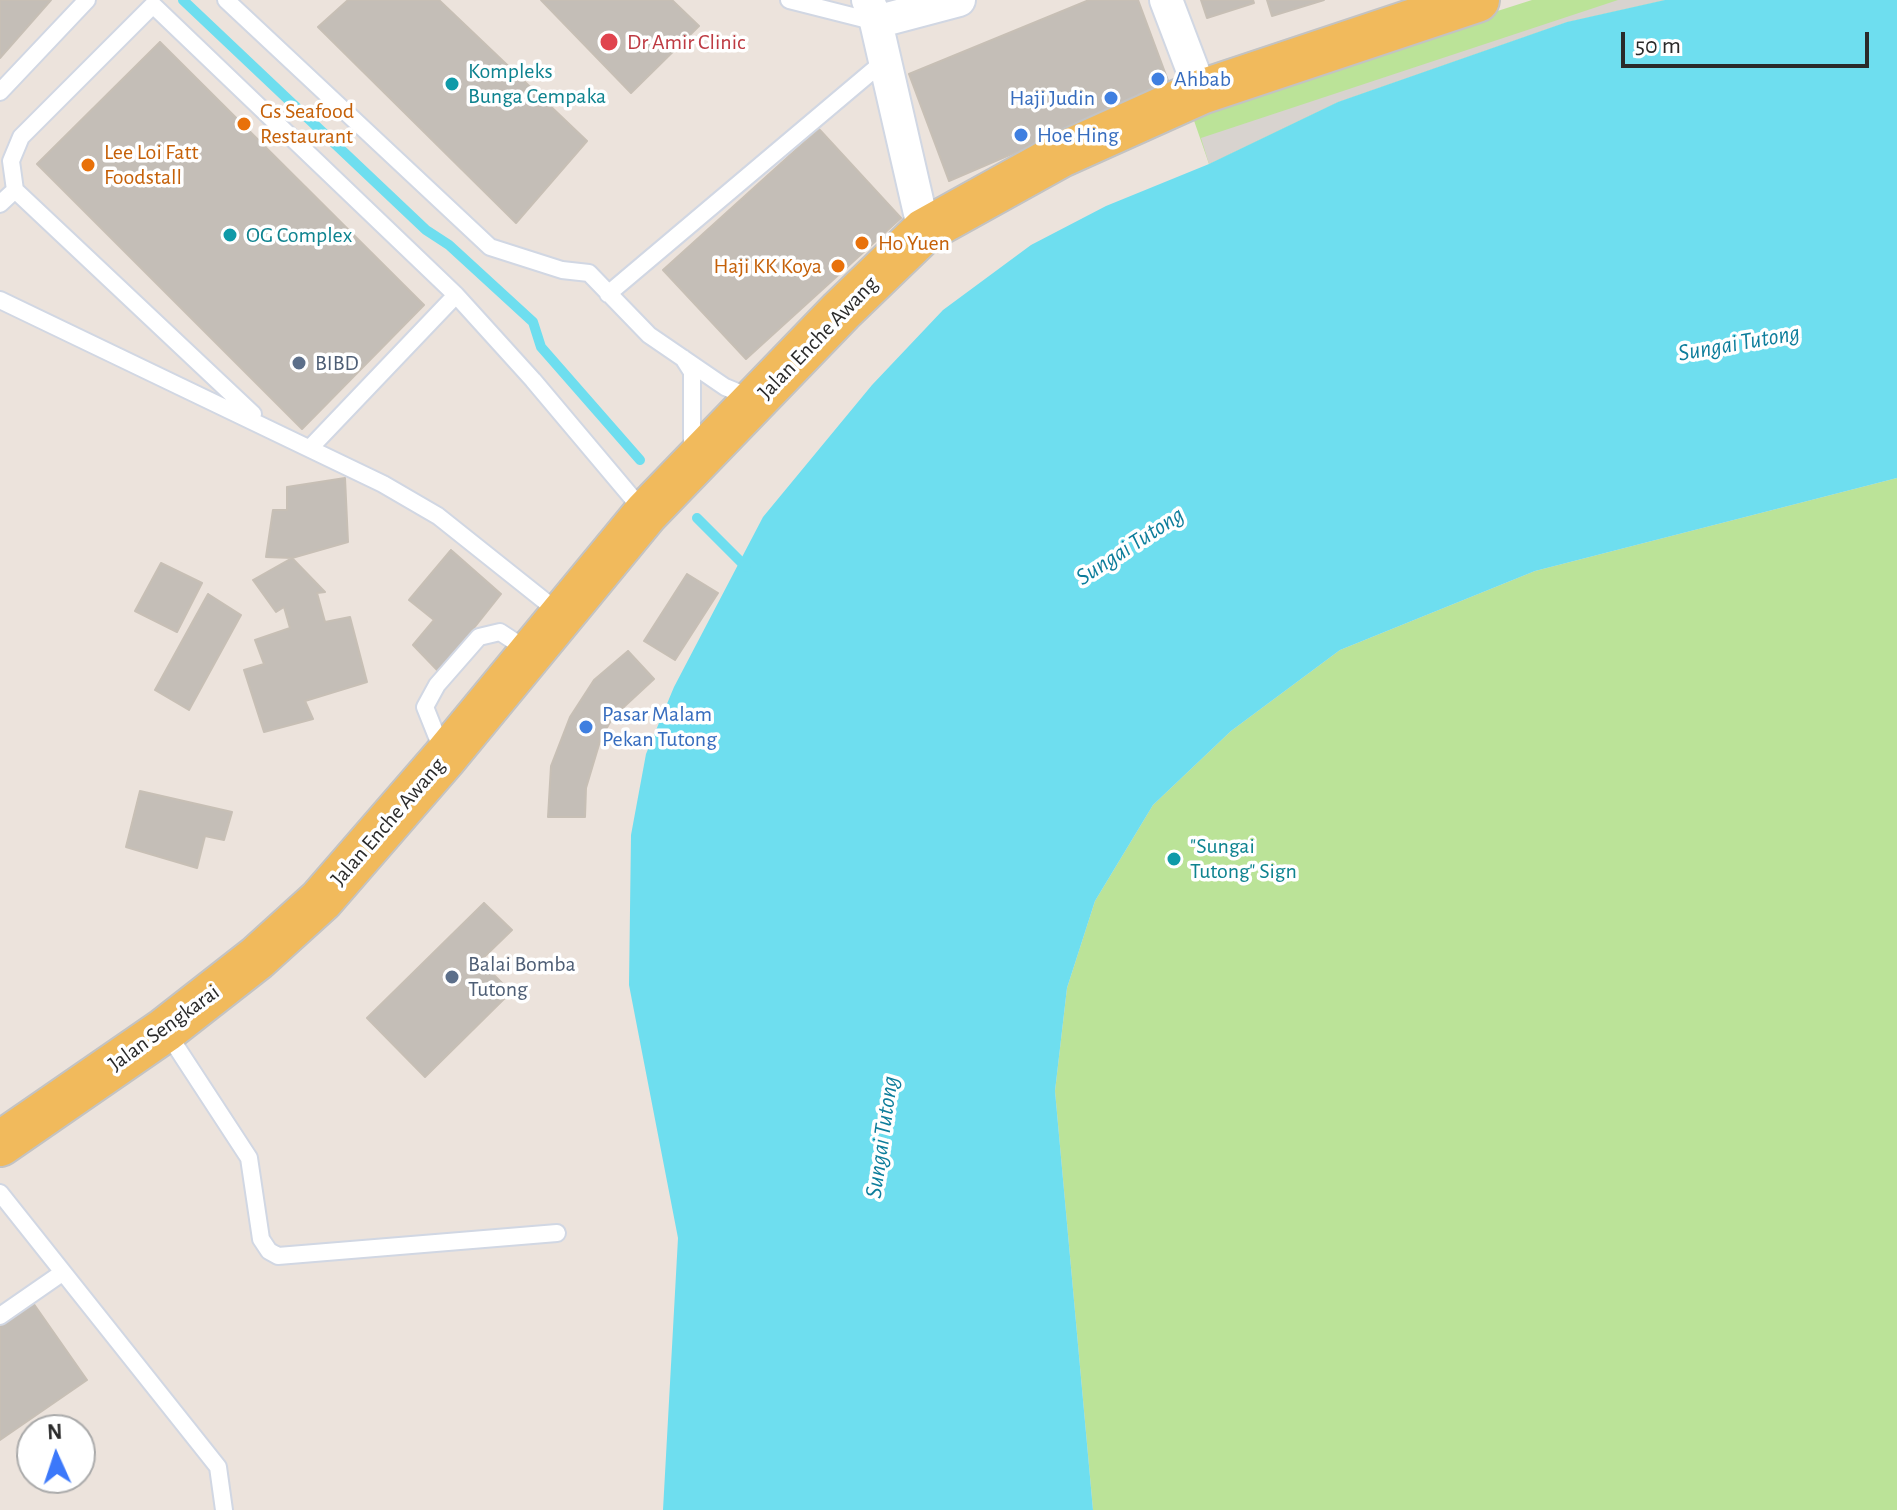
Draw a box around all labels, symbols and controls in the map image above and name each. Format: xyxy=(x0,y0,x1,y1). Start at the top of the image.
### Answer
scale bar xyxy=(1625,16,1873,66)
place label: Dr Amir Clinic xyxy=(627,29,745,55)
marker: Dr Amir Clinic xyxy=(598,31,620,53)
text: 50 m xyxy=(1635,34,1681,58)
place label: Kompleks Bunga Cempaka xyxy=(468,58,606,110)
place label: Ahbab xyxy=(1174,66,1231,92)
marker: Ahbab xyxy=(1149,70,1167,88)
marker: Kompleks Bunga Cempaka xyxy=(443,75,461,93)
place label: Haji Judin xyxy=(1010,85,1095,111)
marker: Haji Judin xyxy=(1102,89,1120,107)
place label: Gs Seafood Restaurant xyxy=(260,98,354,150)
marker: Gs Seafood Restaurant xyxy=(235,115,253,133)
place label: Hoe Hing xyxy=(1037,122,1119,148)
marker: Hoe Hing xyxy=(1012,126,1030,144)
place label: Lee Loi Fatt Foodstall xyxy=(104,139,198,190)
marker: Lee Loi Fatt Foodstall xyxy=(79,156,97,174)
place label: OG Complex xyxy=(246,222,352,248)
marker: OG Complex xyxy=(221,226,239,244)
place label: Ho Yuen xyxy=(878,230,950,256)
marker: Ho Yuen xyxy=(853,234,871,252)
place label: Haji KK Koya xyxy=(714,253,822,279)
marker: Haji KK Koya xyxy=(829,257,847,275)
street label: Jalan Enche Awang xyxy=(753,271,883,405)
water label: Sungai Tutong xyxy=(1676,318,1802,368)
place label: BIBD xyxy=(315,350,359,376)
marker: BIBD xyxy=(290,354,308,372)
water label: Sungai Tutong xyxy=(1070,500,1190,592)
place label: Pasar Malam Pekan Tutong xyxy=(602,701,717,752)
marker: Pasar Malam Pekan Tutong xyxy=(577,718,595,736)
street label: Jalan Enche Awang xyxy=(325,753,451,891)
place label: "Sungai Tutong" Sign xyxy=(1190,833,1297,884)
marker: "Sungai Tutong" Sign xyxy=(1165,850,1183,868)
place label: Balai Bomba Tutong xyxy=(468,951,576,1002)
marker: Balai Bomba Tutong xyxy=(443,968,461,986)
street label: Jalan Sengkarai xyxy=(103,979,225,1077)
water label: Sungai Tutong xyxy=(859,1074,905,1200)
north arrow xyxy=(16,1414,96,1494)
text: N xyxy=(47,1421,63,1443)

